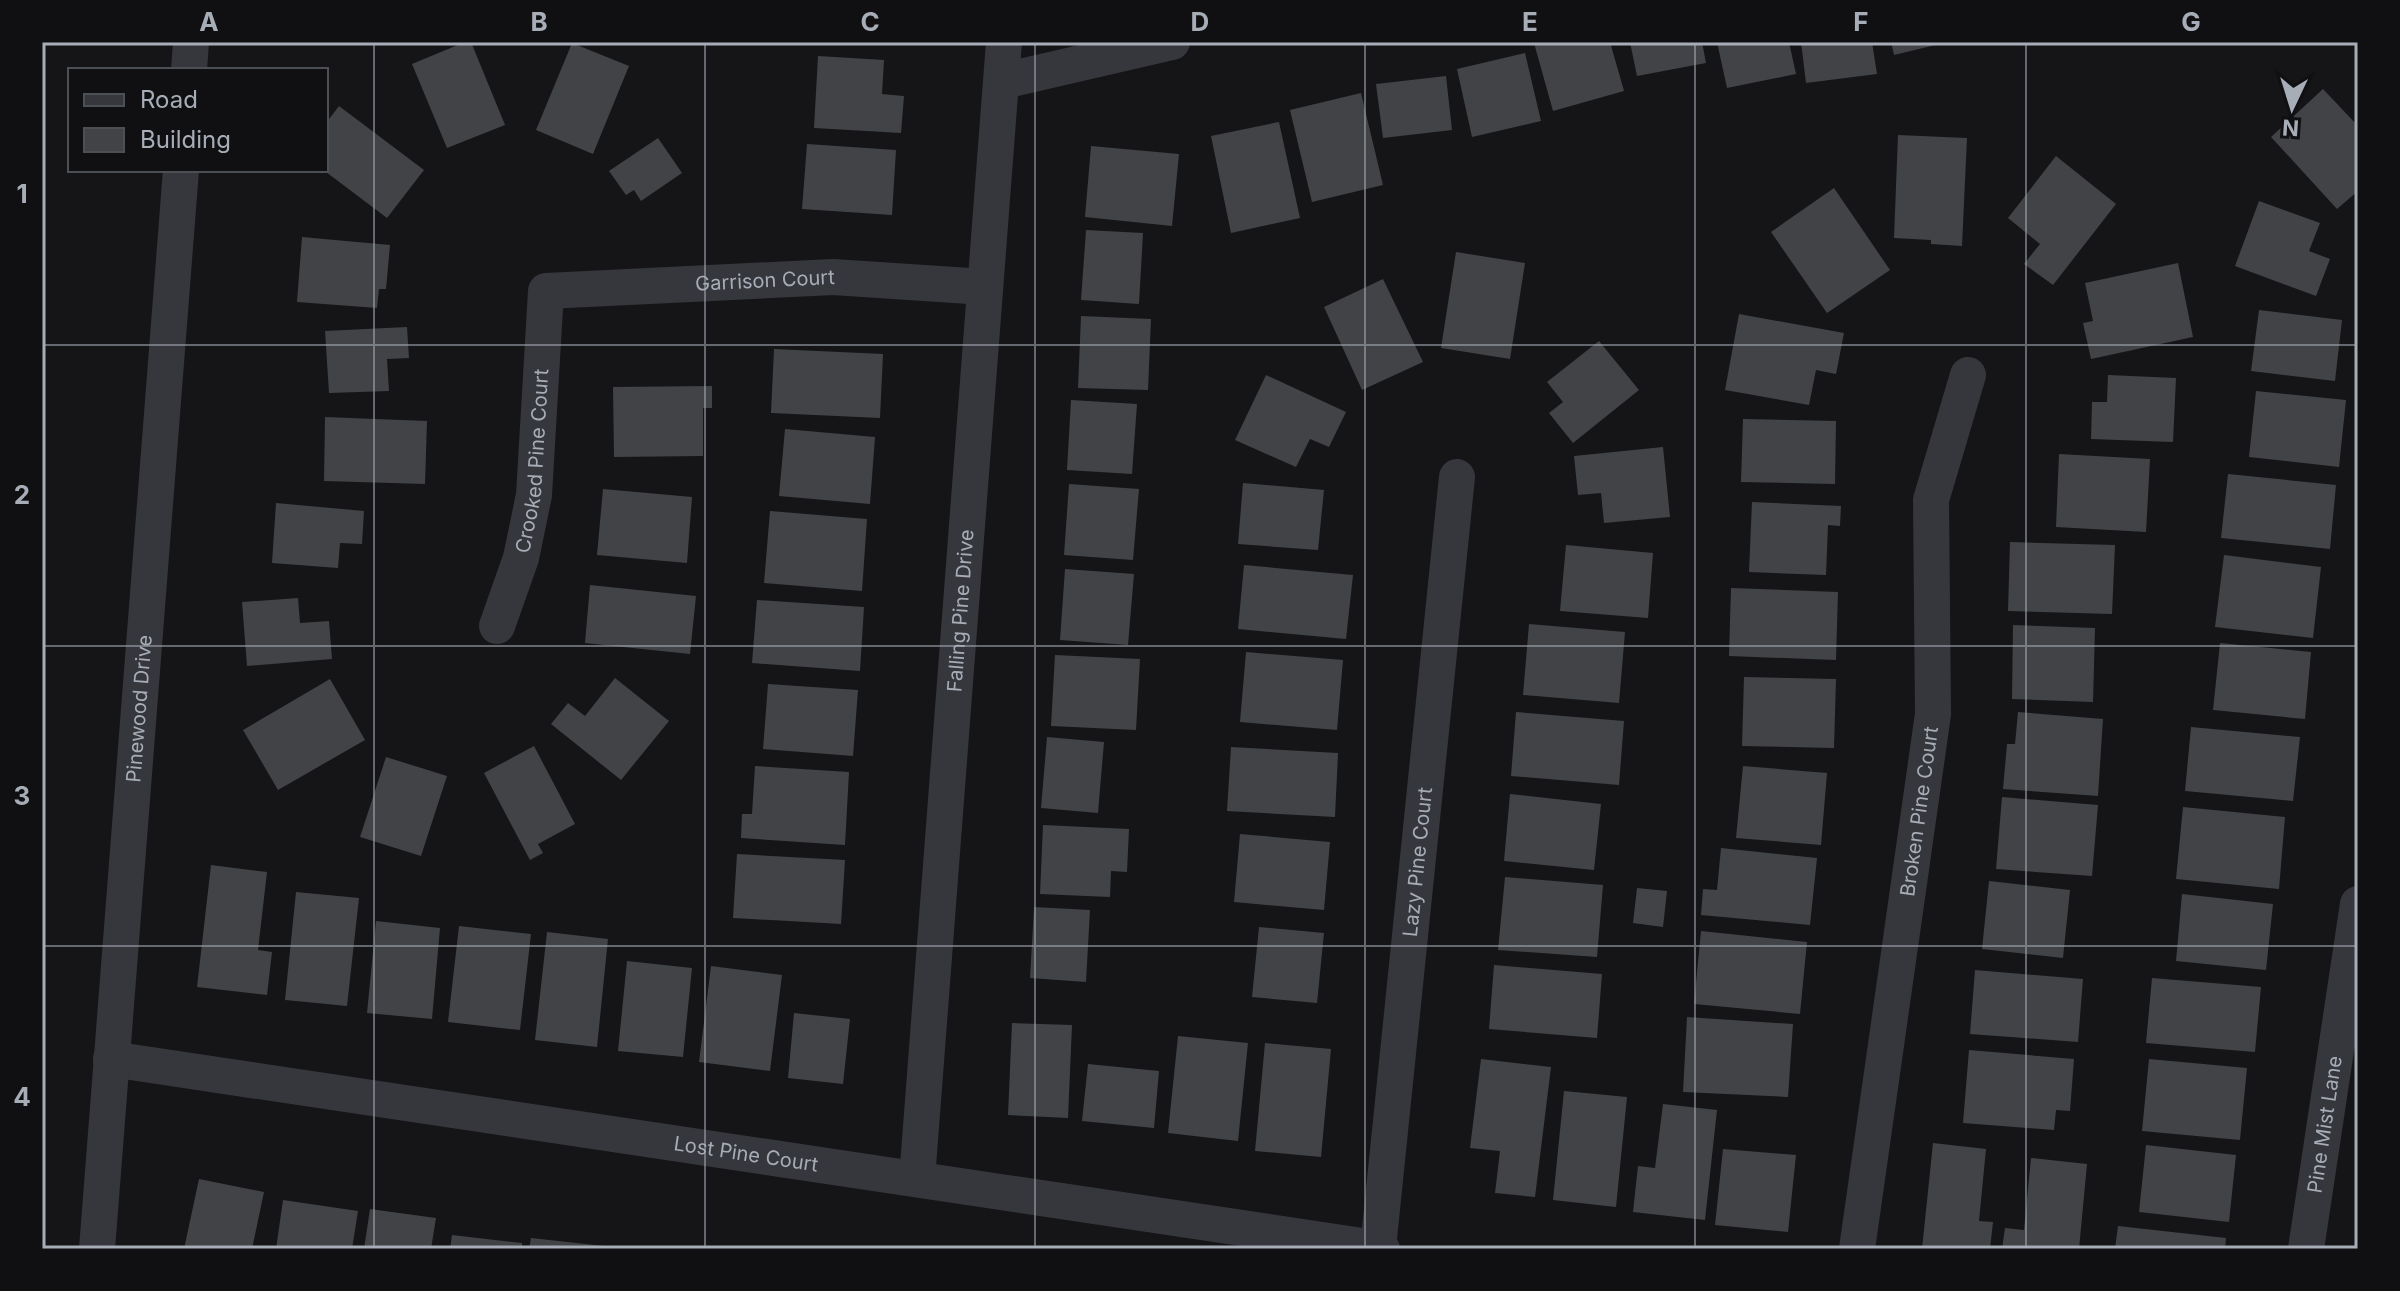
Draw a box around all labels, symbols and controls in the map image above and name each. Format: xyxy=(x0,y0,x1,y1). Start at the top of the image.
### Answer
text: A xyxy=(199,6,219,37)
text: B xyxy=(530,6,548,37)
text: C xyxy=(860,6,880,37)
text: D xyxy=(1191,6,1209,37)
text: E xyxy=(1522,6,1538,37)
text: F xyxy=(1853,6,1869,37)
text: G xyxy=(2181,6,2201,37)
legend xyxy=(68,68,328,172)
north arrow xyxy=(2252,68,2332,148)
text: Road xyxy=(140,85,198,114)
text: N xyxy=(2281,114,2300,142)
text: Building xyxy=(140,125,231,154)
text: 1 xyxy=(16,178,28,209)
street label: Garrison Court xyxy=(695,265,836,296)
street label: Crooked Pine Court xyxy=(510,368,553,555)
text: 2 xyxy=(14,479,30,510)
street label: Falling Pine Drive xyxy=(942,528,979,693)
street label: Pinewood Drive xyxy=(121,634,157,783)
street label: Broken Pine Court xyxy=(1895,724,1943,898)
text: 3 xyxy=(14,780,30,811)
street label: Lazy Pine Court xyxy=(1398,786,1437,938)
street label: Pine Mist Lane xyxy=(2303,1054,2347,1195)
text: 4 xyxy=(13,1081,31,1112)
street label: Lost Pine Court xyxy=(672,1131,820,1177)

